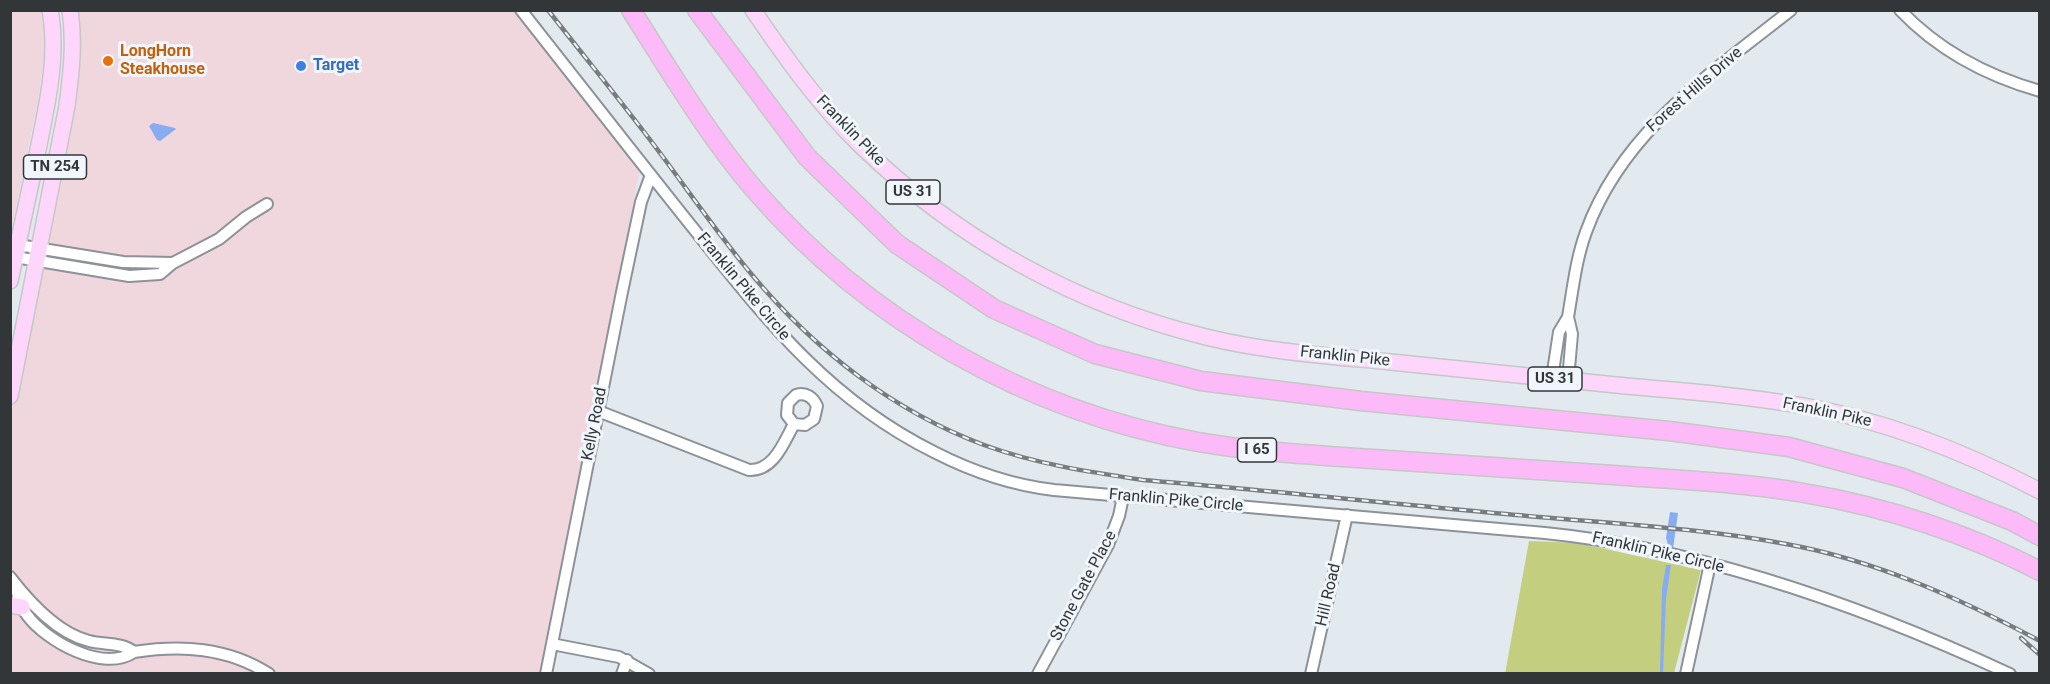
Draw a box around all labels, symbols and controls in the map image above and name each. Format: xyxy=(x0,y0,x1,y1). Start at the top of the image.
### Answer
place label: LongHorn Steakhouse xyxy=(120,42,205,80)
street label: Forest Hills Drive xyxy=(1643,43,1747,137)
marker: LongHorn Steakhouse xyxy=(101,54,115,68)
place label: Target xyxy=(313,56,359,76)
marker: Target xyxy=(294,59,308,73)
street label: Franklin Pike xyxy=(812,92,888,170)
road number: TN 254 xyxy=(23,155,86,179)
road number: US 31 xyxy=(886,180,940,204)
street label: Franklin Pike Circle xyxy=(692,229,794,345)
street label: Franklin Pike xyxy=(1299,343,1391,371)
road number: US 31 xyxy=(1528,367,1582,391)
street label: Kelly Road xyxy=(578,386,612,462)
street label: Franklin Pike xyxy=(1781,394,1873,432)
road number: I 65 xyxy=(1238,438,1276,462)
street label: Franklin Pike Circle xyxy=(1108,486,1244,516)
street label: Stone Gate Place xyxy=(1047,528,1121,644)
street label: Franklin Pike Circle xyxy=(1590,528,1726,578)
street label: Hill Road xyxy=(1312,562,1346,628)

